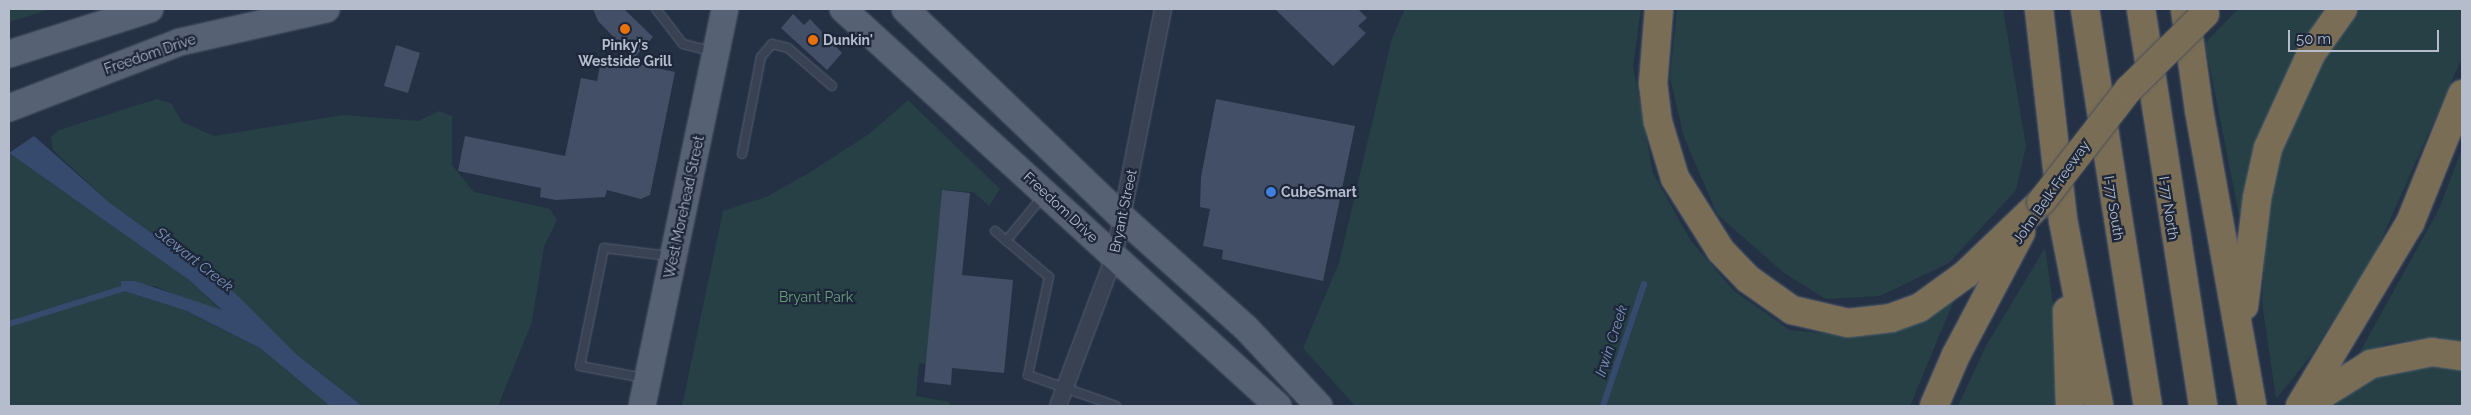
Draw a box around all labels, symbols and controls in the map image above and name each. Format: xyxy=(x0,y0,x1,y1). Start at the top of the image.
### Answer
scale bar xyxy=(2291,20,2442,52)
marker: Pinky's Westside Grill xyxy=(619,23,631,35)
street label: Freedom Drive xyxy=(102,30,198,78)
text: 50 m xyxy=(2296,30,2331,48)
place label: Dunkin' xyxy=(823,32,873,48)
marker: Dunkin' xyxy=(807,34,819,46)
place label: Pinky's Westside Grill xyxy=(578,37,672,70)
street label: West Morehead Street xyxy=(661,134,707,280)
street label: John Belk Freeway xyxy=(2009,137,2093,247)
street label: Freedom Drive xyxy=(1020,168,1102,246)
street label: Bryant Street xyxy=(1106,168,1140,254)
street label: I-77 South xyxy=(2101,174,2127,242)
street label: I-77 North xyxy=(2156,175,2182,241)
place label: CubeSmart xyxy=(1281,184,1357,200)
marker: CubeSmart xyxy=(1265,186,1277,198)
water label: Stewart Creek xyxy=(151,224,237,296)
park label: Bryant Park xyxy=(779,289,853,305)
water label: Irwin Creek xyxy=(1592,303,1632,379)

